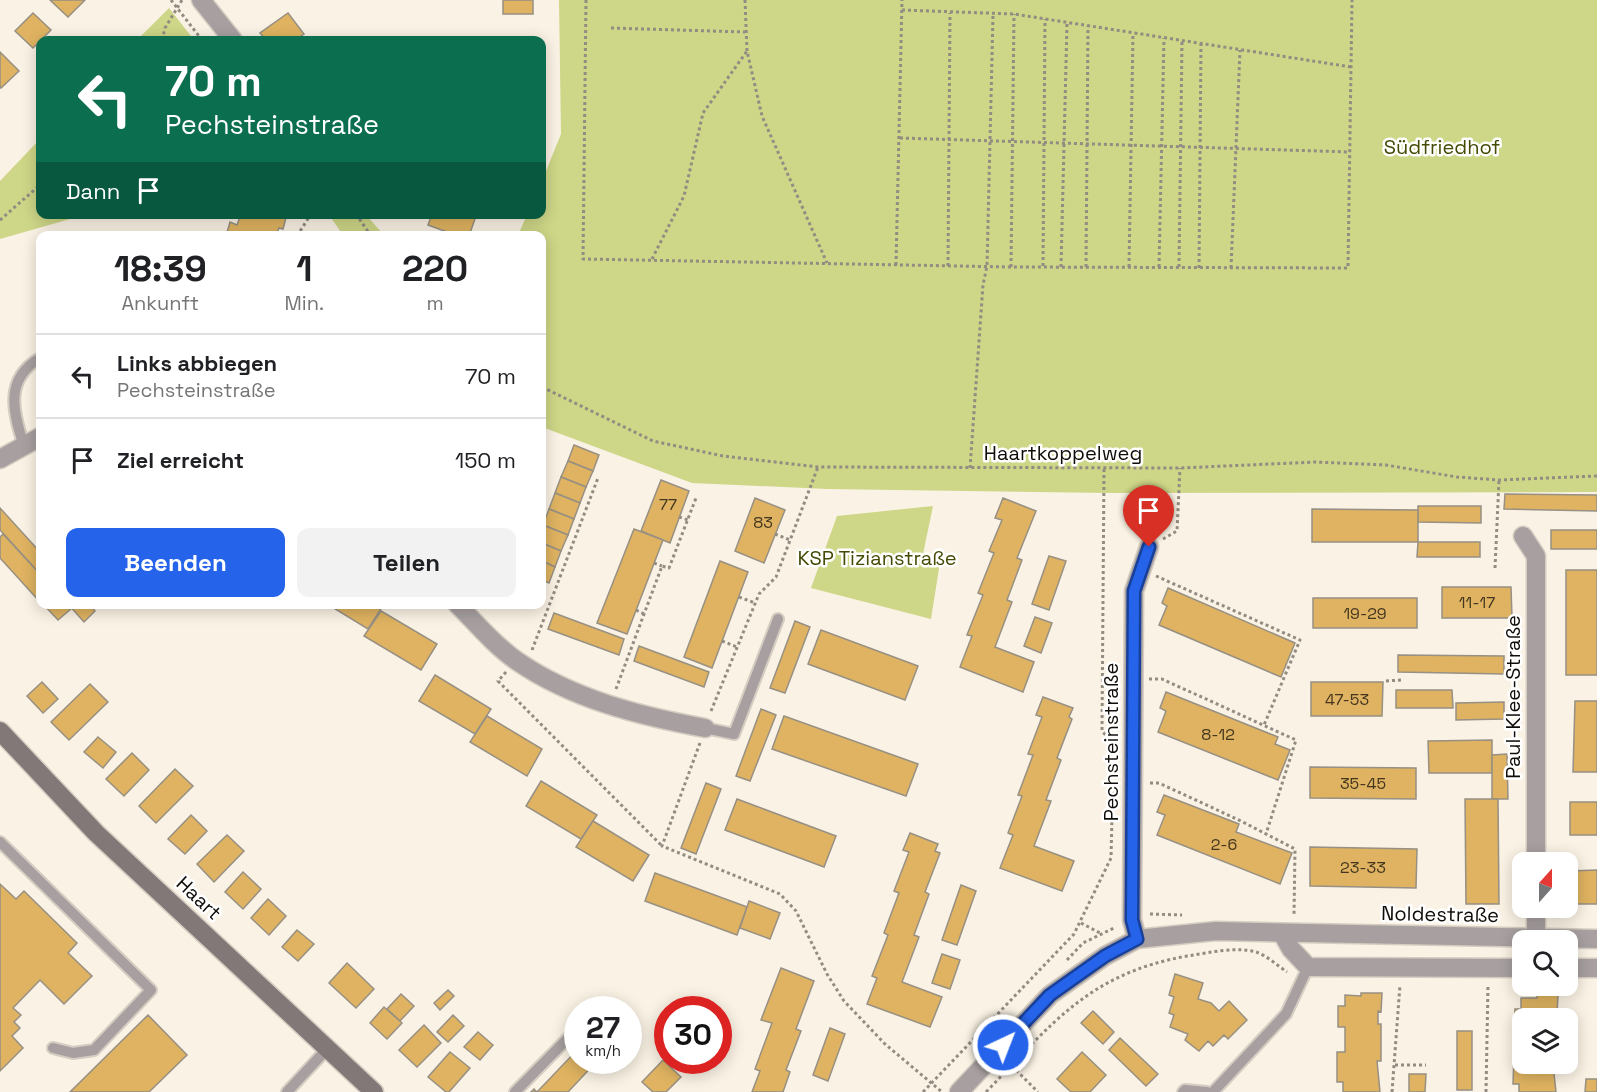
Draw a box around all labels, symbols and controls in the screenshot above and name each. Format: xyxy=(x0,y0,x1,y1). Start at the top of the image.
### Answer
text: 70 m xyxy=(165,55,262,108)
icon: left xyxy=(66,60,144,138)
text: Pechsteinstraße xyxy=(165,107,379,142)
park label: Südfriedhof xyxy=(1384,134,1500,160)
icon: arrive xyxy=(132,174,165,207)
text: Dann xyxy=(66,177,120,205)
text: 18:39 xyxy=(114,246,207,292)
text: 1 xyxy=(296,246,312,292)
text: 220 xyxy=(402,246,468,292)
text: Ankunft xyxy=(121,290,199,316)
text: Min. xyxy=(285,290,324,316)
text: m xyxy=(426,290,444,316)
text: Links abbiegen xyxy=(117,349,277,377)
icon: left xyxy=(66,360,99,393)
text: 70 m xyxy=(465,362,516,390)
text: Pechsteinstraße xyxy=(117,377,276,403)
street label: Haartkoppelweg xyxy=(984,440,1142,466)
icon: arrive xyxy=(66,444,99,477)
text: Ziel erreicht xyxy=(117,446,244,474)
text: 150 m xyxy=(455,446,516,474)
pin xyxy=(1123,485,1174,547)
house number: 77 xyxy=(659,494,677,515)
icon: arrive xyxy=(1132,494,1165,527)
house number: 83 xyxy=(753,512,773,533)
button: Beenden xyxy=(66,528,285,597)
button: Teilen xyxy=(297,528,516,597)
park label: KSP Tizianstraße xyxy=(797,545,957,571)
house number: 11-17 xyxy=(1459,592,1495,613)
house number: 19-29 xyxy=(1343,603,1387,624)
street label: Paul-Klee-Straße xyxy=(1500,615,1526,779)
street label: Pechsteinstraße xyxy=(1098,663,1124,821)
house number: 47-53 xyxy=(1325,689,1369,710)
house number: 8-12 xyxy=(1201,724,1235,745)
house number: 35-45 xyxy=(1340,773,1386,794)
house number: 2-6 xyxy=(1211,834,1237,855)
north arrow xyxy=(1512,852,1578,918)
map controls xyxy=(1512,852,1578,1074)
house number: 23-33 xyxy=(1340,857,1386,878)
street label: Haart xyxy=(171,870,227,926)
street label: Noldestraße xyxy=(1381,900,1499,928)
button: search xyxy=(1512,930,1578,996)
speed limit sign: 30 xyxy=(654,996,732,1074)
text: 27 xyxy=(586,1008,620,1047)
button: layers xyxy=(1512,1008,1578,1074)
position arrow xyxy=(971,1013,1035,1077)
text: km/h xyxy=(585,1041,621,1060)

